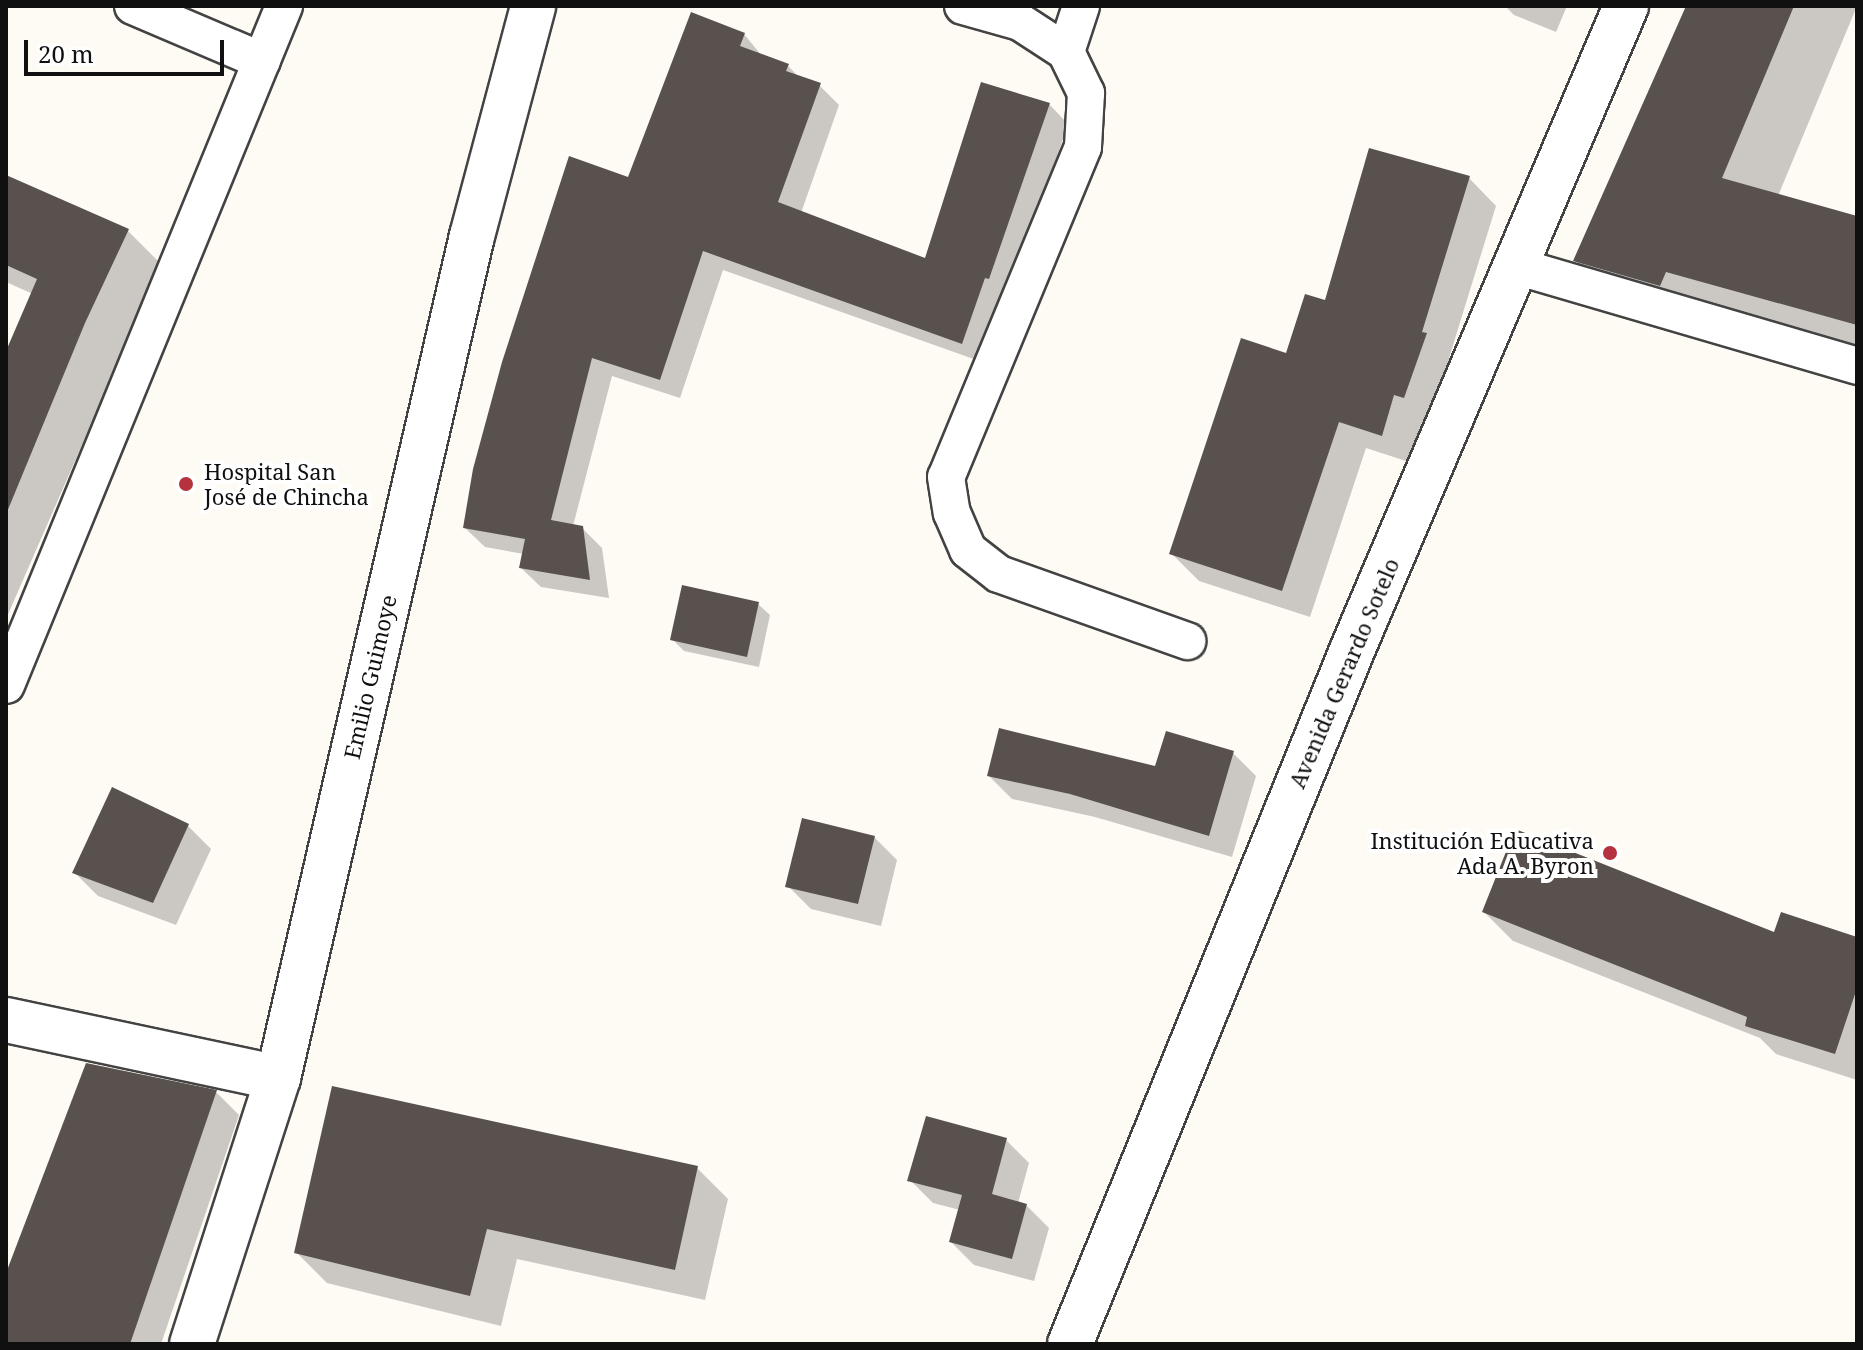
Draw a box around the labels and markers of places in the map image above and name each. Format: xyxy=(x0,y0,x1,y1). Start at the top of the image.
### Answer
place label: Hospital San José de Chincha xyxy=(204,458,369,510)
marker: Hospital San José de Chincha xyxy=(175,473,197,495)
place label: Institución Educativa Ada A. Byron xyxy=(1371,827,1594,878)
marker: Institución Educativa Ada A. Byron xyxy=(1601,844,1619,862)

